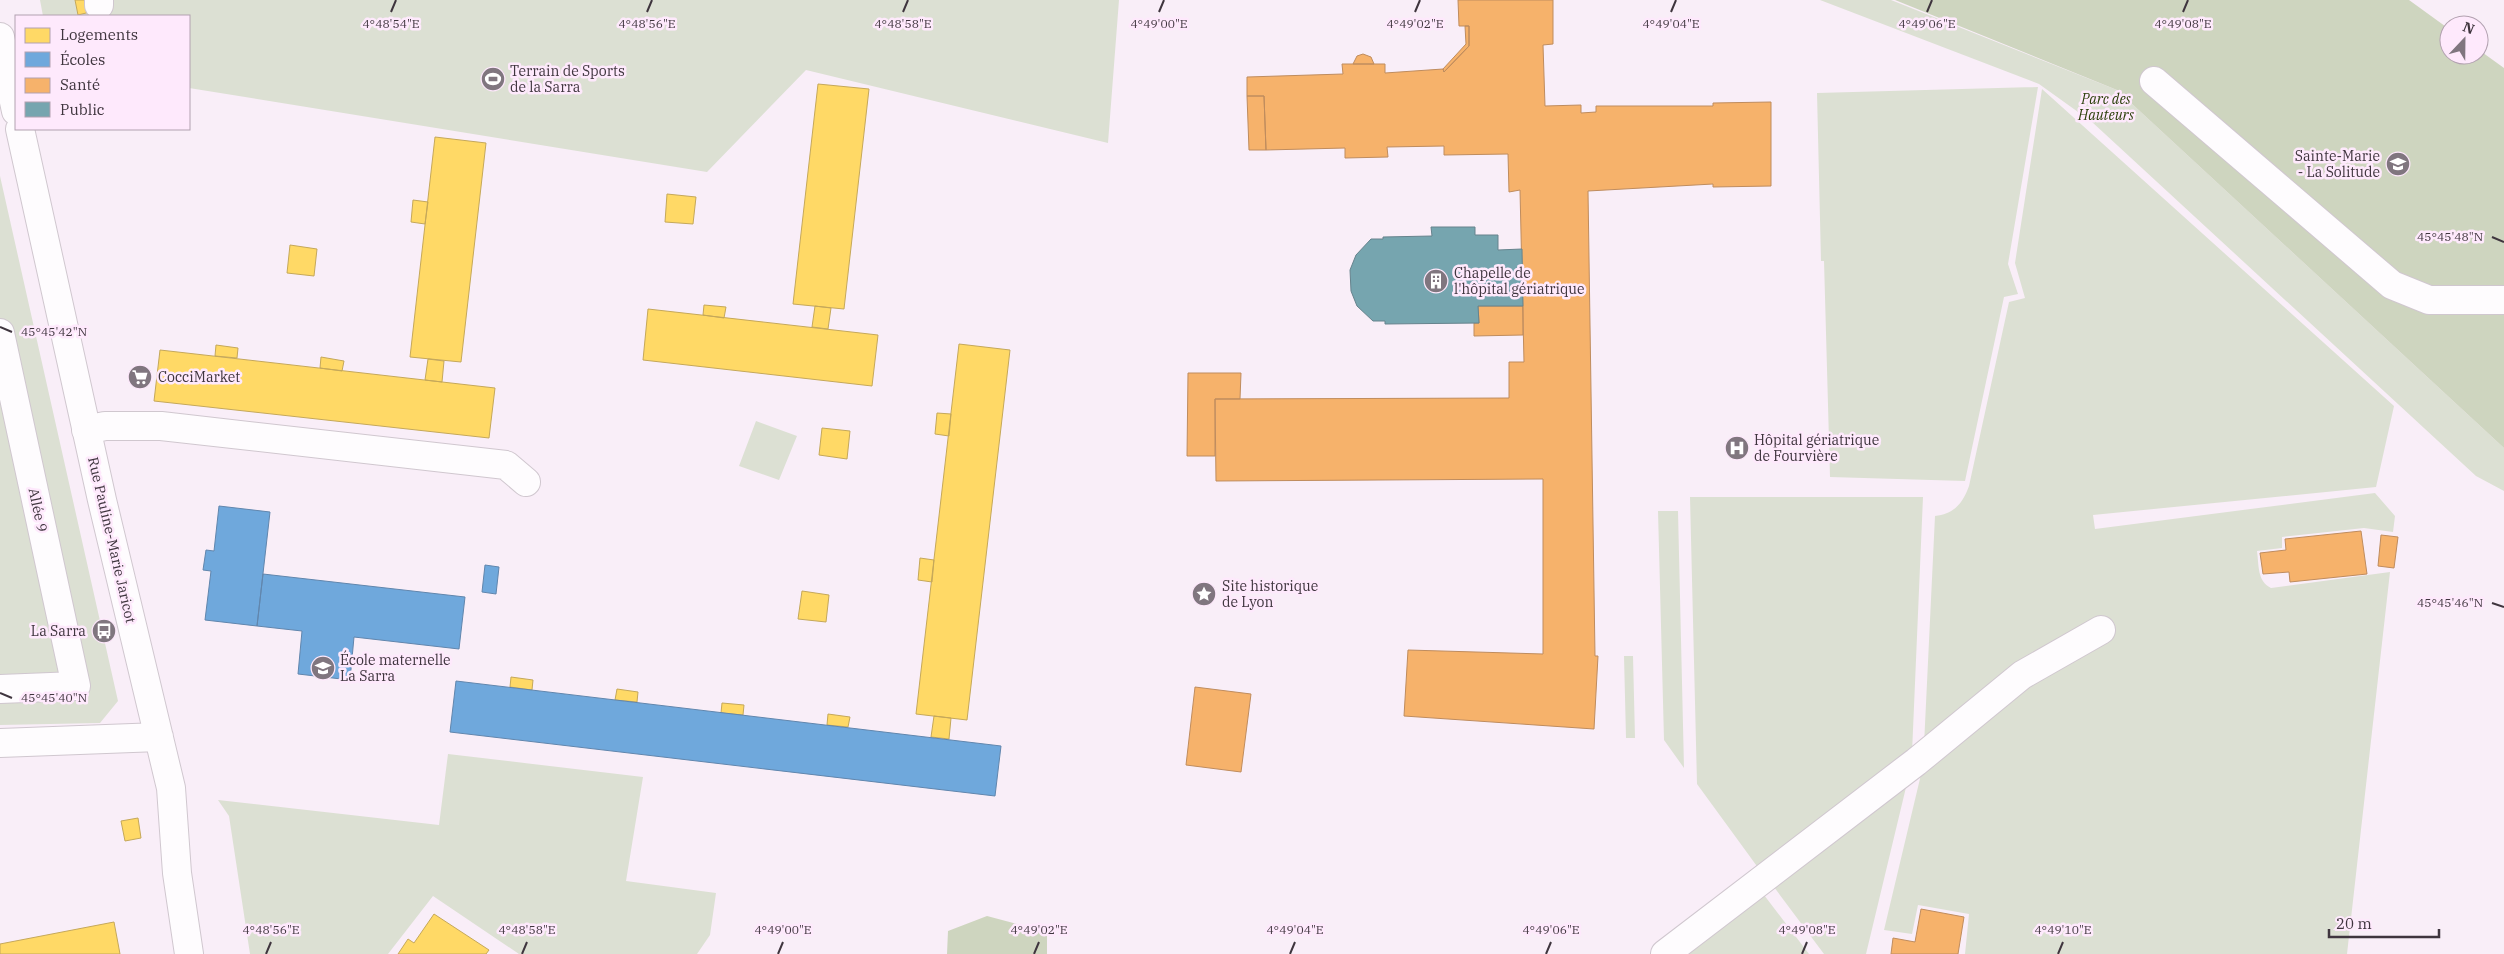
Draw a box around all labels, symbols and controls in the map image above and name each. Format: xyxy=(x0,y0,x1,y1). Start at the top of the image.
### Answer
legend xyxy=(15,15,190,130)
north arrow xyxy=(2439,15,2489,65)
text: 4°48'54"E xyxy=(362,16,420,31)
text: 4°48'56"E xyxy=(618,16,676,31)
text: 4°48'58"E xyxy=(874,16,932,31)
text: 4°49'00"E xyxy=(1130,16,1188,31)
text: 4°49'02"E xyxy=(1386,16,1444,31)
text: 4°49'04"E xyxy=(1642,16,1700,31)
text: 4°49'06"E xyxy=(1898,16,1956,31)
text: 4°49'08"E xyxy=(2154,16,2212,31)
text: N xyxy=(2460,18,2477,38)
text: Logements xyxy=(60,25,138,44)
text: Écoles xyxy=(60,50,105,69)
place label: Terrain de Sports de la Sarra xyxy=(510,62,625,96)
sports icon: Terrain de Sports de la Sarra xyxy=(480,66,506,92)
text: Santé xyxy=(60,75,100,94)
park label: Parc des Hauteurs xyxy=(2077,90,2135,124)
text: Public xyxy=(60,100,105,119)
place label: Sainte-Marie - La Solitude xyxy=(2295,147,2380,181)
school or university icon: Sainte-Marie - La Solitude xyxy=(2385,151,2411,177)
text: 45°45'48"N xyxy=(2417,229,2483,244)
place label: Chapelle de l'hôpital gériatrique xyxy=(1454,264,1584,298)
building icon: Chapelle de l'hôpital gériatrique xyxy=(1423,268,1449,294)
text: 45°45'42"N xyxy=(21,324,87,339)
supermarket icon: CocciMarket xyxy=(127,364,153,390)
place label: CocciMarket xyxy=(158,368,240,386)
place label: Hôpital gériatrique de Fourvière xyxy=(1754,431,1879,465)
hospital icon: Hôpital gériatrique de Fourvière xyxy=(1724,435,1750,461)
street label: Rue Pauline-Marie Jaricot xyxy=(84,455,140,625)
street label: Allée 9 xyxy=(25,486,51,534)
place label: Site historique de Lyon xyxy=(1222,577,1318,611)
place icon: Site historique de Lyon xyxy=(1191,581,1217,607)
text: 45°45'46"N xyxy=(2417,595,2483,610)
bus stop icon: La Sarra xyxy=(91,618,117,644)
place label: La Sarra xyxy=(31,622,86,640)
place label: École maternelle La Sarra xyxy=(340,650,451,685)
school or university icon: École maternelle La Sarra xyxy=(310,655,336,681)
text: 45°45'40"N xyxy=(21,690,87,705)
scale bar xyxy=(2329,906,2439,938)
text: 20 m xyxy=(2336,914,2372,933)
text: 4°48'56"E xyxy=(242,922,300,937)
text: 4°48'58"E xyxy=(498,922,556,937)
text: 4°49'00"E xyxy=(754,922,812,937)
text: 4°49'02"E xyxy=(1010,922,1068,937)
text: 4°49'04"E xyxy=(1266,922,1324,937)
text: 4°49'06"E xyxy=(1522,922,1580,937)
text: 4°49'08"E xyxy=(1778,922,1836,937)
text: 4°49'10"E xyxy=(2034,922,2092,937)

